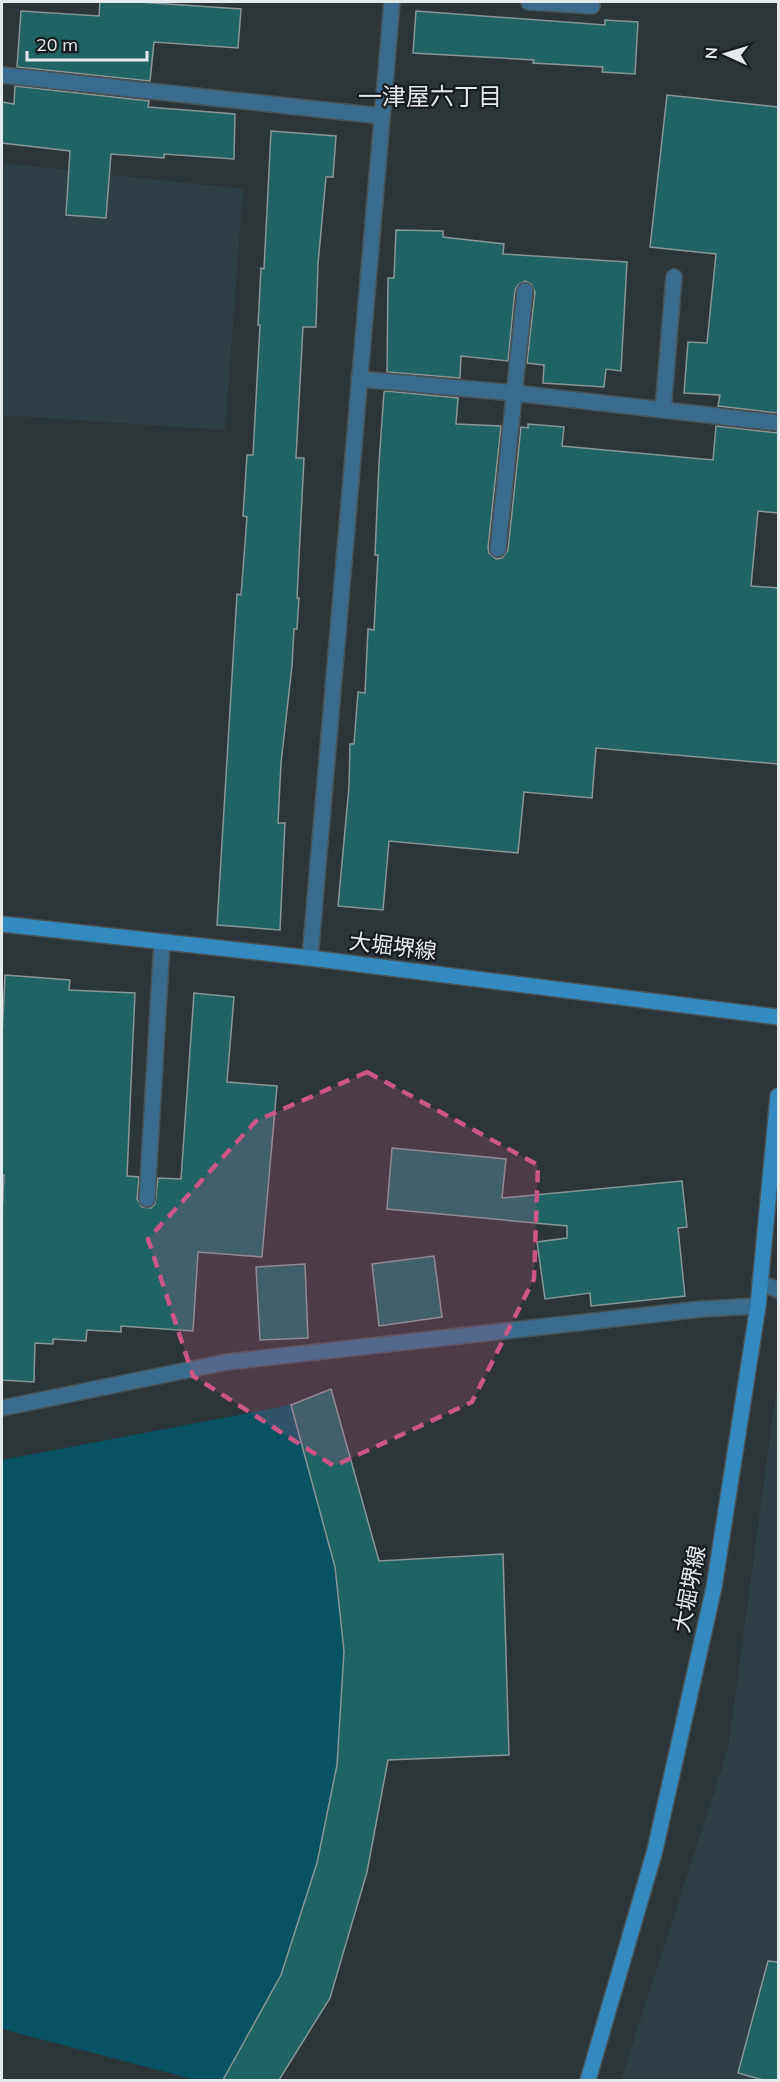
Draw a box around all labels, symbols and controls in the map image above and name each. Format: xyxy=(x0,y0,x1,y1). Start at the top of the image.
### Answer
scale bar xyxy=(27,24,147,62)
north arrow xyxy=(696,24,756,84)
text: 20 m xyxy=(36,33,78,56)
text: N xyxy=(701,46,721,60)
district label: 一津屋六丁目 xyxy=(358,81,502,111)
street label: 大堀堺線 xyxy=(348,927,438,965)
street label: 大堀堺線 xyxy=(667,1543,711,1635)

